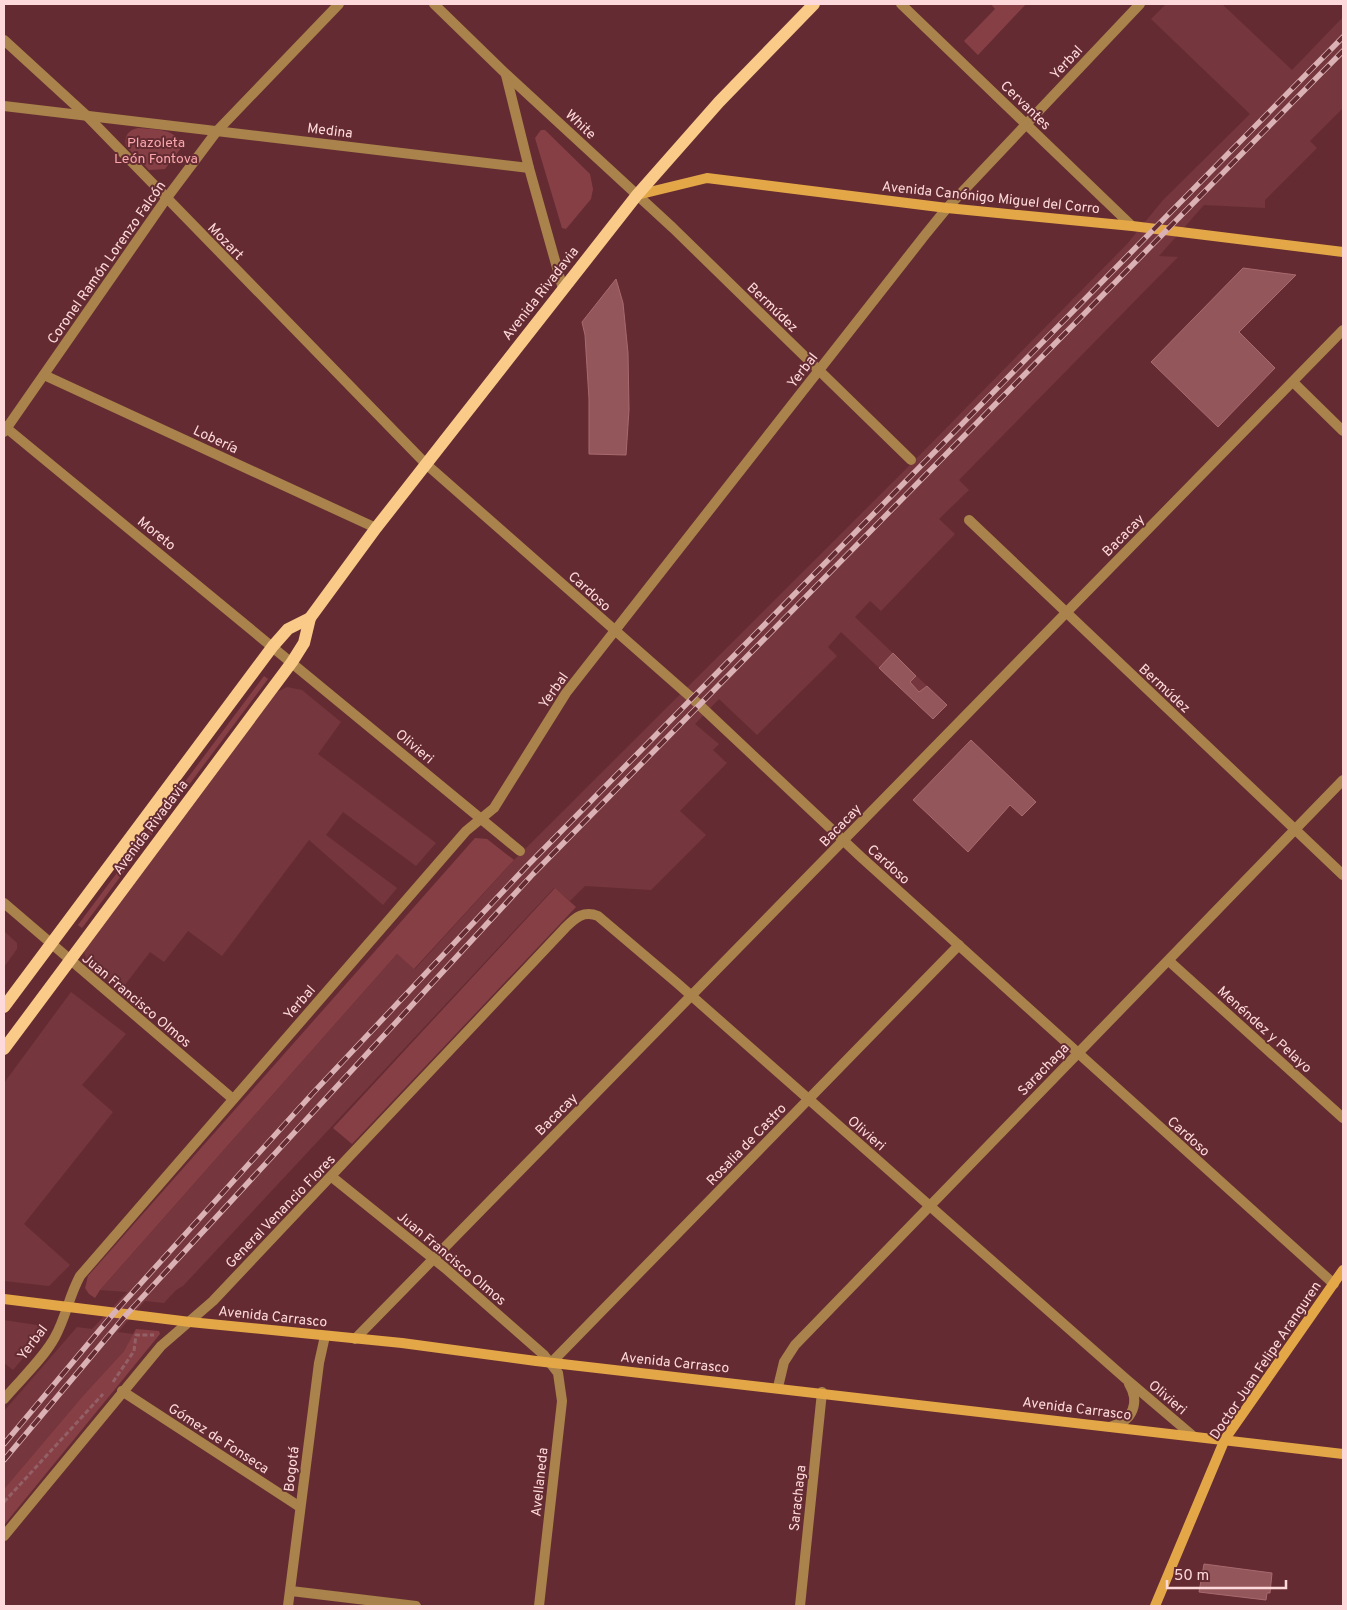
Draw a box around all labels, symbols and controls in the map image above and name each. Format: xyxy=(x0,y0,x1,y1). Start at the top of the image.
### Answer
street label: Yerbal xyxy=(1047,43,1087,83)
street label: Cervantes xyxy=(996,78,1054,134)
street label: White xyxy=(561,107,599,144)
street label: Medina xyxy=(306,120,354,143)
park label: Plazoleta León Fontova xyxy=(114,135,198,168)
street label: Coronel Ramón Lorenzo Falcón xyxy=(44,178,170,348)
street label: Avenida Canónigo Miguel del Corro xyxy=(881,179,1101,218)
street label: Mozart xyxy=(203,220,247,264)
street label: Avenida Rivadavia xyxy=(499,244,583,344)
street label: Bermúdez xyxy=(743,280,801,337)
street label: Yerbal xyxy=(784,350,822,392)
street label: Lobería xyxy=(190,423,241,458)
street label: Bacacay xyxy=(1099,511,1149,561)
street label: Moreto xyxy=(133,514,179,555)
street label: Cardoso xyxy=(564,569,614,616)
street label: Bermúdez xyxy=(1135,661,1193,717)
street label: Yerbal xyxy=(536,670,573,712)
street label: Olivieri xyxy=(391,726,437,768)
street label: Avenida Rivadavia xyxy=(110,777,192,879)
street label: Bacacay xyxy=(817,801,866,851)
street label: Cardoso xyxy=(863,842,913,889)
street label: Juan Francisco Olmos xyxy=(78,950,194,1052)
street label: Yerbal xyxy=(281,982,320,1024)
street label: Menéndez y Pelayo xyxy=(1213,983,1315,1077)
street label: Sarachaga xyxy=(1015,1040,1073,1100)
street label: Bacacay xyxy=(532,1090,582,1140)
street label: Rosalia de Castro xyxy=(704,1100,791,1190)
street label: Olivieri xyxy=(844,1113,888,1155)
street label: Cardoso xyxy=(1163,1114,1213,1161)
street label: General Venancio Flores xyxy=(223,1152,340,1272)
street label: Juan Francisco Olmos xyxy=(393,1208,509,1310)
street label: Doctor Juan Felipe Aranguren xyxy=(1207,1279,1326,1443)
street label: Avenida Carrasco xyxy=(218,1303,328,1332)
street label: Yerbal xyxy=(14,1322,52,1364)
street label: Avenida Carrasco xyxy=(620,1349,730,1378)
street label: Olivieri xyxy=(1144,1377,1190,1419)
street label: Avenida Carrasco xyxy=(1021,1394,1132,1425)
street label: Gómez de Fonseca xyxy=(165,1400,272,1478)
street label: Bogotá xyxy=(281,1446,304,1493)
street label: Avellaneda xyxy=(528,1447,553,1518)
street label: Sarachaga xyxy=(787,1464,810,1532)
scale bar xyxy=(1167,1558,1286,1590)
text: 50 m xyxy=(1174,1567,1209,1586)

